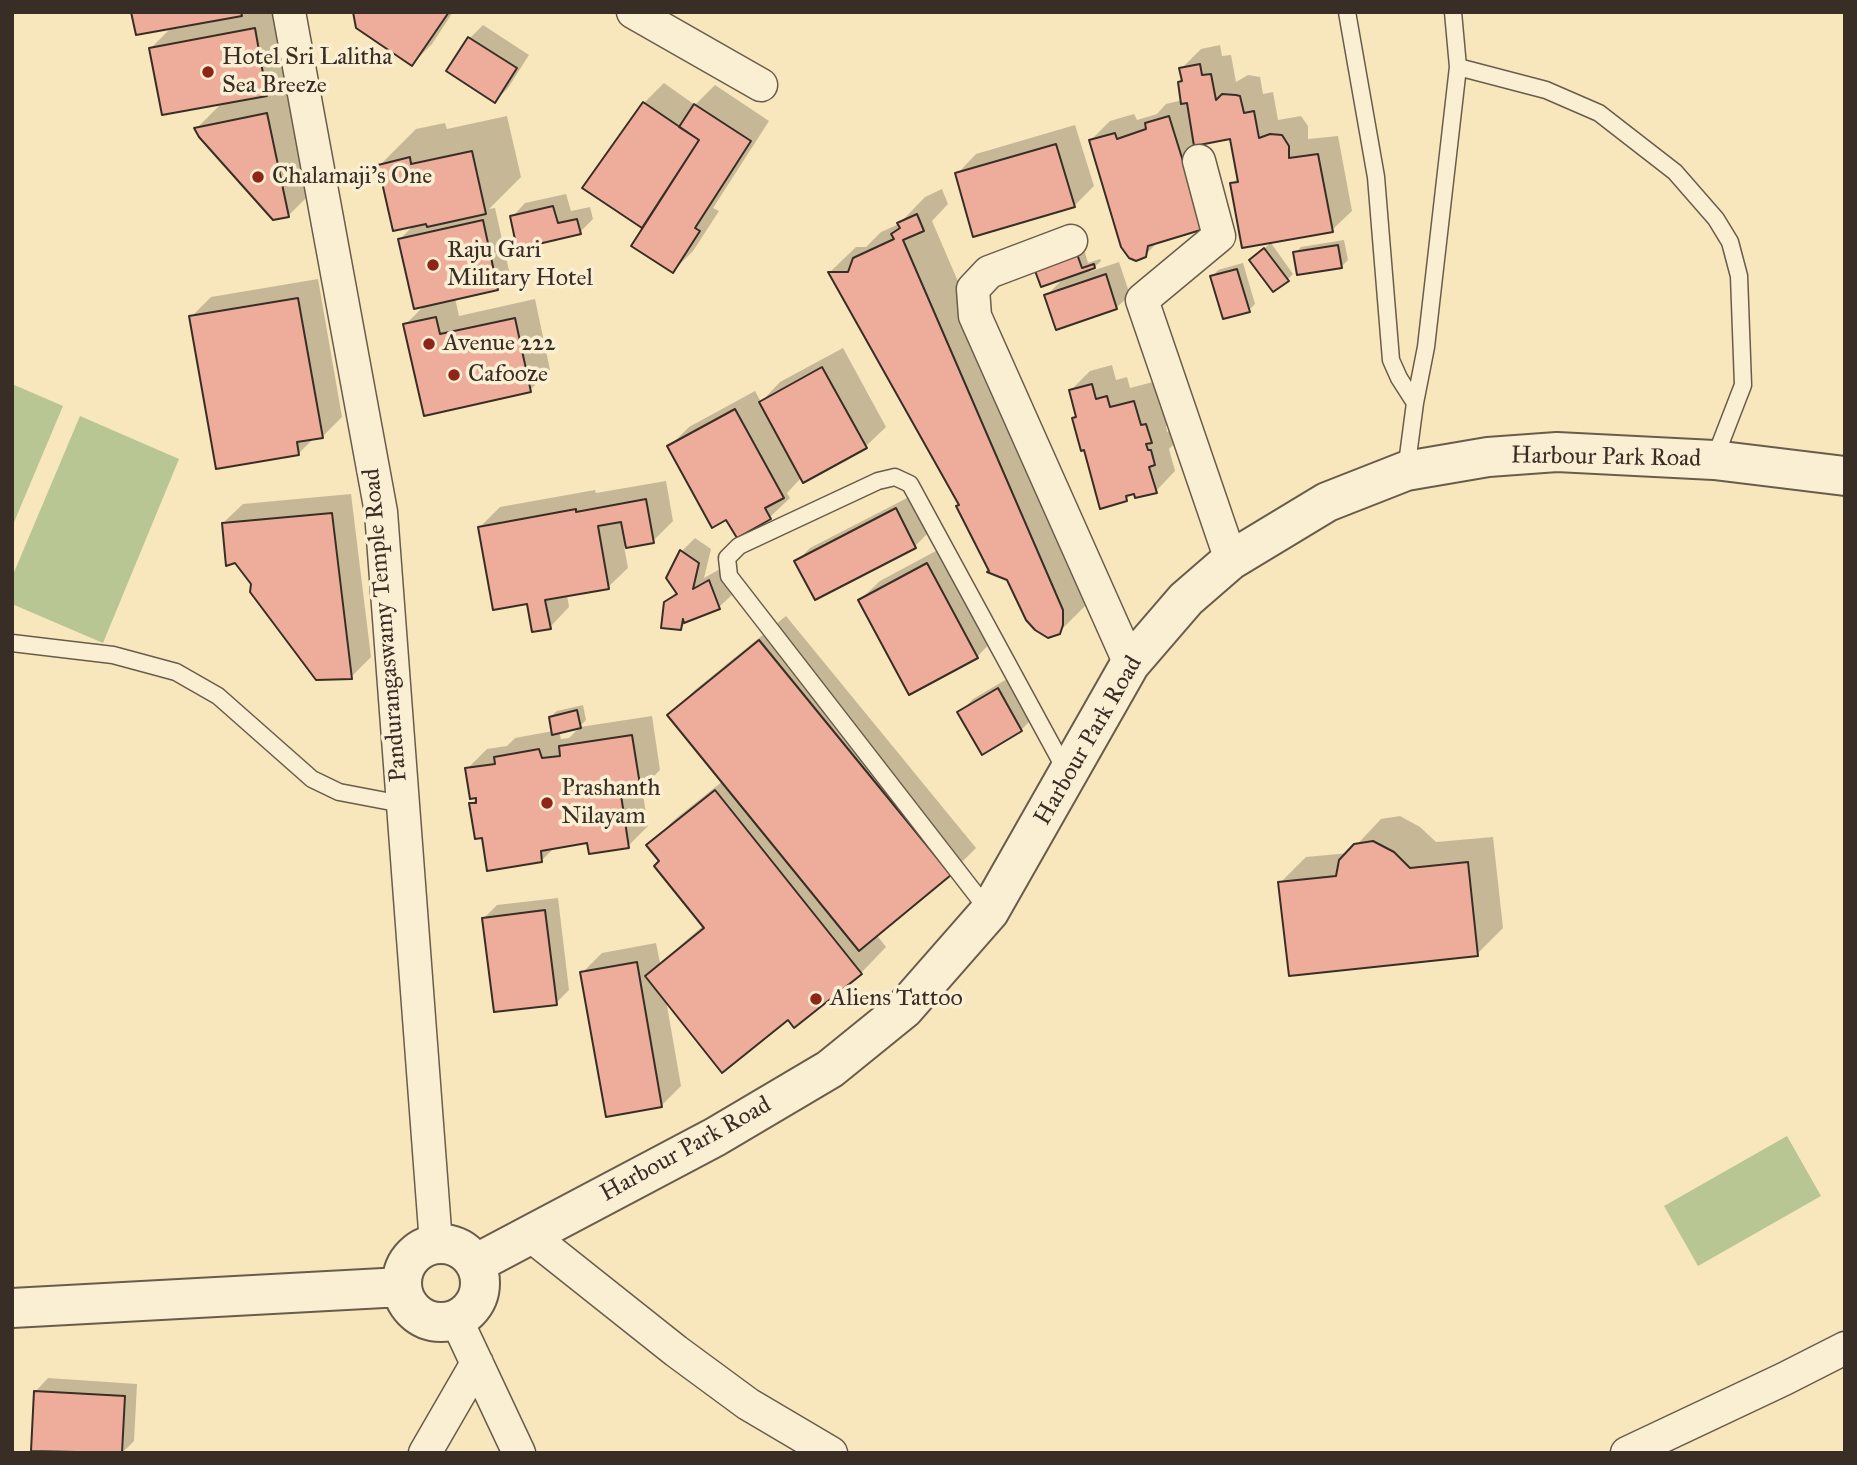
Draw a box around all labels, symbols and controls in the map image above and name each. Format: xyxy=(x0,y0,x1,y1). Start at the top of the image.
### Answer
place label: Hotel Sri Lalitha Sea Breeze xyxy=(222,44,392,100)
marker: Hotel Sri Lalitha Sea Breeze xyxy=(200,64,216,80)
place label: Chalamaji's One xyxy=(272,163,432,191)
marker: Chalamaji's One xyxy=(250,169,266,185)
place label: Raju Gari Military Hotel xyxy=(447,237,593,293)
marker: Raju Gari Military Hotel xyxy=(425,257,441,273)
place label: Avenue 222 xyxy=(443,330,556,358)
marker: Avenue 222 xyxy=(421,336,437,352)
place label: Cafooze xyxy=(468,361,548,389)
marker: Cafooze xyxy=(446,367,462,383)
street label: Harbour Park Road xyxy=(1511,442,1701,474)
street label: Pandurangaswamy Temple Road xyxy=(358,467,414,783)
street label: Harbour Park Road xyxy=(1029,651,1149,831)
place label: Prashanth Nilayam xyxy=(561,775,661,831)
marker: Prashanth Nilayam xyxy=(539,795,555,811)
place label: Aliens Tattoo xyxy=(830,985,963,1013)
marker: Aliens Tattoo xyxy=(808,991,824,1007)
street label: Harbour Park Road xyxy=(596,1091,776,1209)

